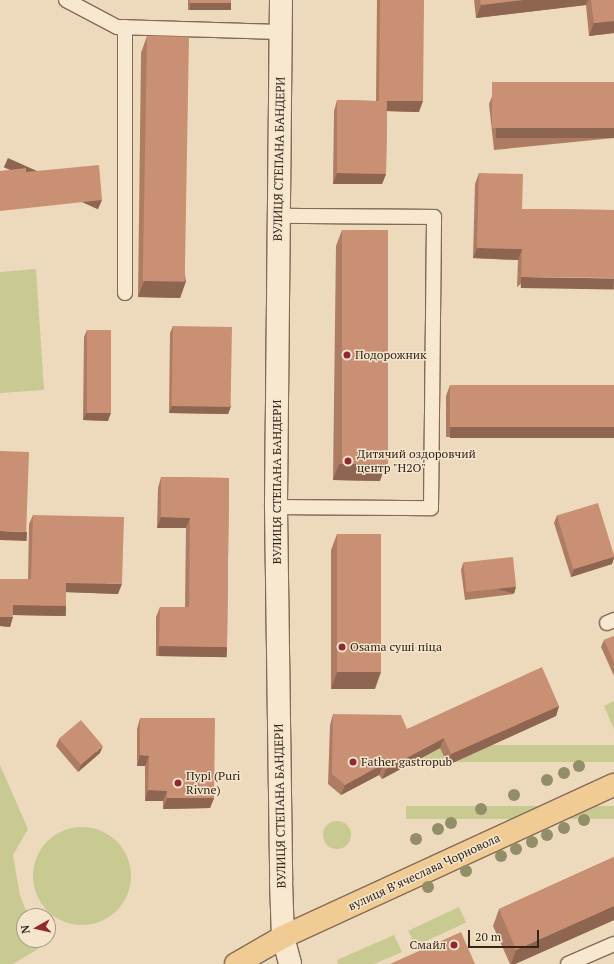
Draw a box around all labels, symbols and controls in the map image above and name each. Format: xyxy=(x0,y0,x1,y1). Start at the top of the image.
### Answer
street label: ВУЛИЦЯ СТЕПАНА БАНДЕРИ xyxy=(270,77,288,241)
place label: Подорожник xyxy=(355,348,427,362)
marker: Подорожник xyxy=(342,350,352,360)
street label: ВУЛИЦЯ СТЕПАНА БАНДЕРИ xyxy=(270,400,284,564)
place label: Дитячий оздоровчий центр "H2O" xyxy=(357,447,476,475)
marker: Дитячий оздоровчий центр "H2O" xyxy=(342,455,354,467)
place label: Osama суші піца xyxy=(350,640,442,654)
marker: Osama суші піца xyxy=(337,642,347,652)
street label: ВУЛИЦЯ СТЕПАНА БАНДЕРИ xyxy=(271,724,289,888)
place label: Father gastropub xyxy=(361,755,452,769)
marker: Father gastropub xyxy=(348,757,358,767)
place label: Пурі (Puri Rivne) xyxy=(186,769,240,797)
marker: Пурі (Puri Rivne) xyxy=(173,778,183,788)
street label: вулиця Вʼячеслава Чорновола xyxy=(346,830,502,914)
north arrow xyxy=(16,908,56,948)
scale bar xyxy=(470,922,541,948)
text: N xyxy=(18,924,33,935)
text: 20 m xyxy=(475,929,501,944)
place label: Смайл xyxy=(410,938,446,952)
marker: Смайл xyxy=(449,940,459,950)

